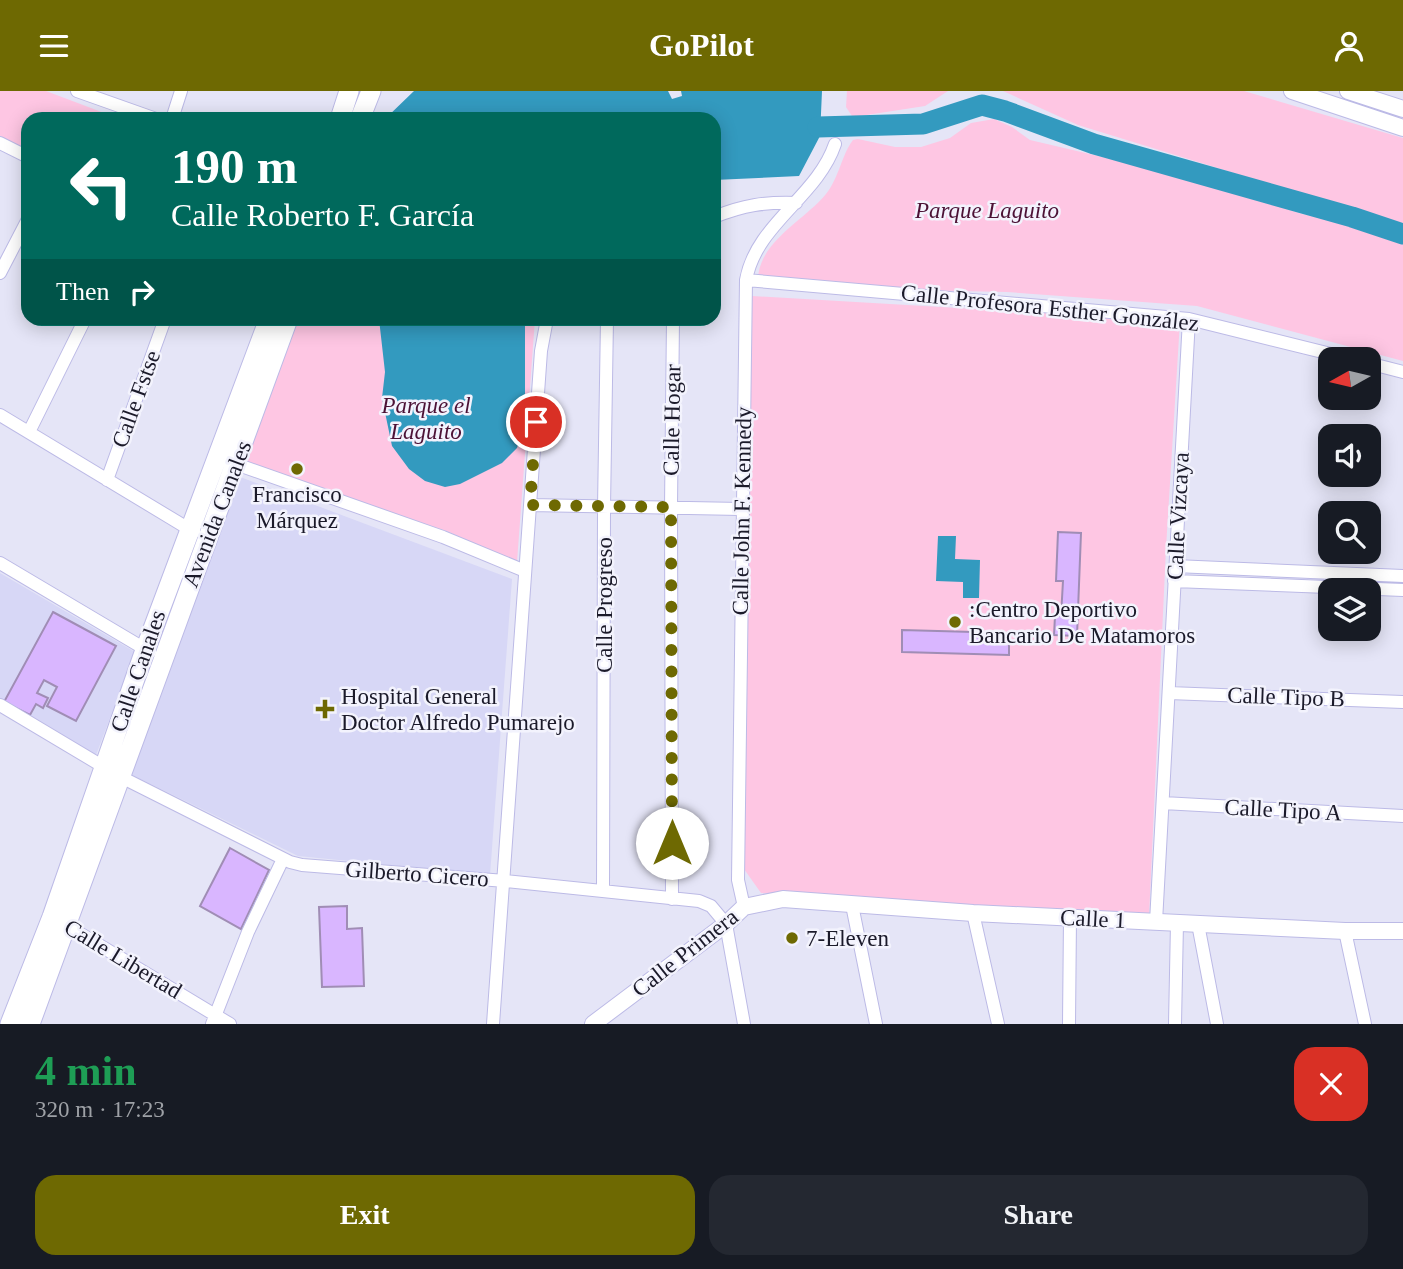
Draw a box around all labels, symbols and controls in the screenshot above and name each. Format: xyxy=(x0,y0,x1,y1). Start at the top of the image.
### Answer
icon: menu xyxy=(35,27,73,65)
text: GoPilot xyxy=(649,27,754,63)
icon: person xyxy=(1330,27,1368,65)
text: 190 m xyxy=(171,139,298,194)
icon: left xyxy=(56,140,147,231)
text: Calle Roberto F. García xyxy=(171,197,474,233)
park label: Parque Laguito xyxy=(914,198,1059,223)
icon: right xyxy=(123,273,161,311)
text: Then xyxy=(56,277,109,306)
street label: Calle Profesora Esther González xyxy=(900,280,1200,336)
street label: Calle Fstse xyxy=(107,347,165,451)
north arrow xyxy=(1318,347,1381,409)
map controls xyxy=(1318,347,1381,641)
street label: Calle Hogar xyxy=(659,364,685,476)
pin xyxy=(506,392,566,452)
park label: Parque el Laguito xyxy=(380,393,471,444)
icon: arrive xyxy=(517,403,555,441)
street label: Calle John F. Kennedy xyxy=(728,406,756,616)
button: sound xyxy=(1318,424,1381,487)
street label: Avenida Canales xyxy=(178,437,256,591)
street label: Calle Vizcaya xyxy=(1162,452,1194,580)
marker: Francisco Márquez xyxy=(289,461,305,477)
place label: Francisco Márquez xyxy=(252,482,342,533)
button: search xyxy=(1318,501,1381,564)
street label: Calle Progreso xyxy=(592,537,617,673)
button: layers xyxy=(1318,578,1381,641)
place label: :Centro Deportivo Bancario De Matamoros xyxy=(969,597,1195,648)
street label: Calle Canales xyxy=(105,607,171,735)
marker: :Centro Deportivo Bancario De Matamoros xyxy=(947,614,963,630)
street label: Calle Tipo B xyxy=(1227,682,1345,712)
place label: Hospital General Doctor Alfredo Pumarejo xyxy=(341,684,575,735)
marker: Hospital General Doctor Alfredo Pumarejo xyxy=(315,699,335,719)
street label: Calle Tipo A xyxy=(1224,794,1343,826)
position arrow xyxy=(635,806,709,880)
street label: Gilberto Cicero xyxy=(344,857,490,891)
street label: Calle Primera xyxy=(627,904,743,1002)
street label: Calle 1 xyxy=(1059,905,1127,933)
street label: Calle Libertad xyxy=(60,914,187,1004)
place label: 7-Eleven xyxy=(806,926,890,951)
marker: 7-Eleven xyxy=(784,930,800,946)
button: close xyxy=(1294,1047,1368,1121)
text: 4 min xyxy=(35,1048,137,1094)
text: 320 m · 17:23 xyxy=(35,1097,165,1122)
button: Exit xyxy=(35,1175,695,1255)
button: Share xyxy=(709,1175,1368,1255)

